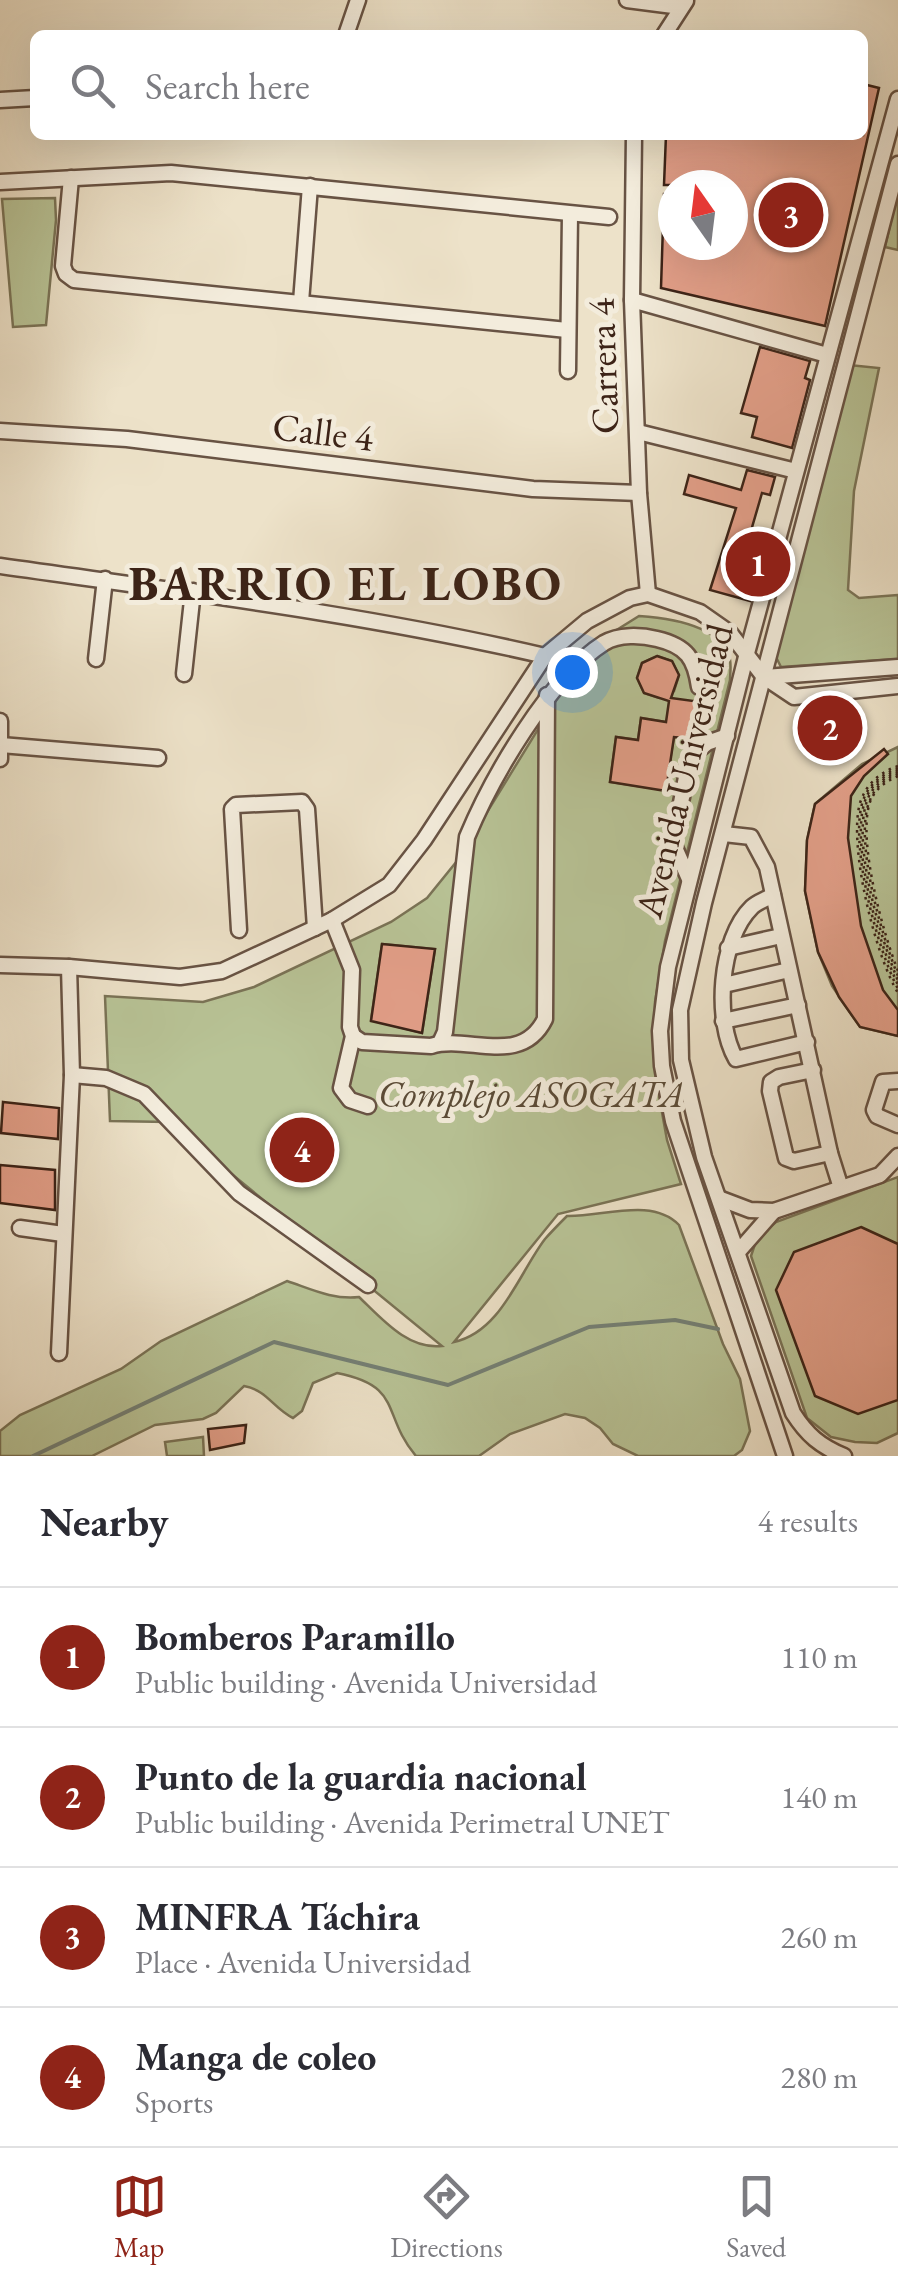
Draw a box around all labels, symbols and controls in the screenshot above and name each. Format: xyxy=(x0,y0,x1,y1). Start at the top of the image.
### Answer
search box xyxy=(30,30,868,140)
icon: search xyxy=(65,58,120,113)
text: Search here xyxy=(145,61,310,110)
north arrow xyxy=(658,170,748,260)
pin: 3 xyxy=(758,178,824,252)
street label: Carrera 4 xyxy=(576,296,629,435)
street label: Calle 4 xyxy=(270,401,377,462)
pin: 1 xyxy=(726,526,790,602)
district label: BARRIO EL LOBO xyxy=(129,552,563,614)
street label: Avenida Universidad xyxy=(623,618,744,924)
your location xyxy=(547,647,598,698)
pin: 2 xyxy=(798,690,862,766)
park label: Complejo ASOGATA xyxy=(378,1069,684,1118)
pin: 4 xyxy=(270,1112,334,1188)
text: Nearby xyxy=(40,1494,169,1549)
text: 4 results xyxy=(758,1500,858,1542)
text: Bomberos Paramillo xyxy=(135,1612,455,1661)
text: 1 xyxy=(64,1636,81,1678)
text: 110 m xyxy=(781,1636,858,1678)
text: Public building · Avenida Universidad xyxy=(135,1661,597,1703)
text: Punto de la guardia nacional xyxy=(135,1752,587,1801)
text: 2 xyxy=(64,1776,81,1818)
text: 140 m xyxy=(781,1776,858,1818)
text: Public building · Avenida Perimetral UNET xyxy=(135,1801,670,1843)
text: MINFRA Táchira xyxy=(135,1892,420,1941)
text: 3 xyxy=(64,1916,81,1958)
text: 260 m xyxy=(781,1916,858,1958)
text: Place · Avenida Universidad xyxy=(135,1941,471,1983)
text: Manga de coleo xyxy=(135,2032,376,2081)
text: 4 xyxy=(64,2056,81,2098)
text: 280 m xyxy=(781,2056,858,2098)
text: Sports xyxy=(135,2081,213,2123)
tab: Map xyxy=(112,2169,167,2265)
tab: Directions xyxy=(390,2169,503,2265)
tab: Saved xyxy=(726,2169,786,2265)

